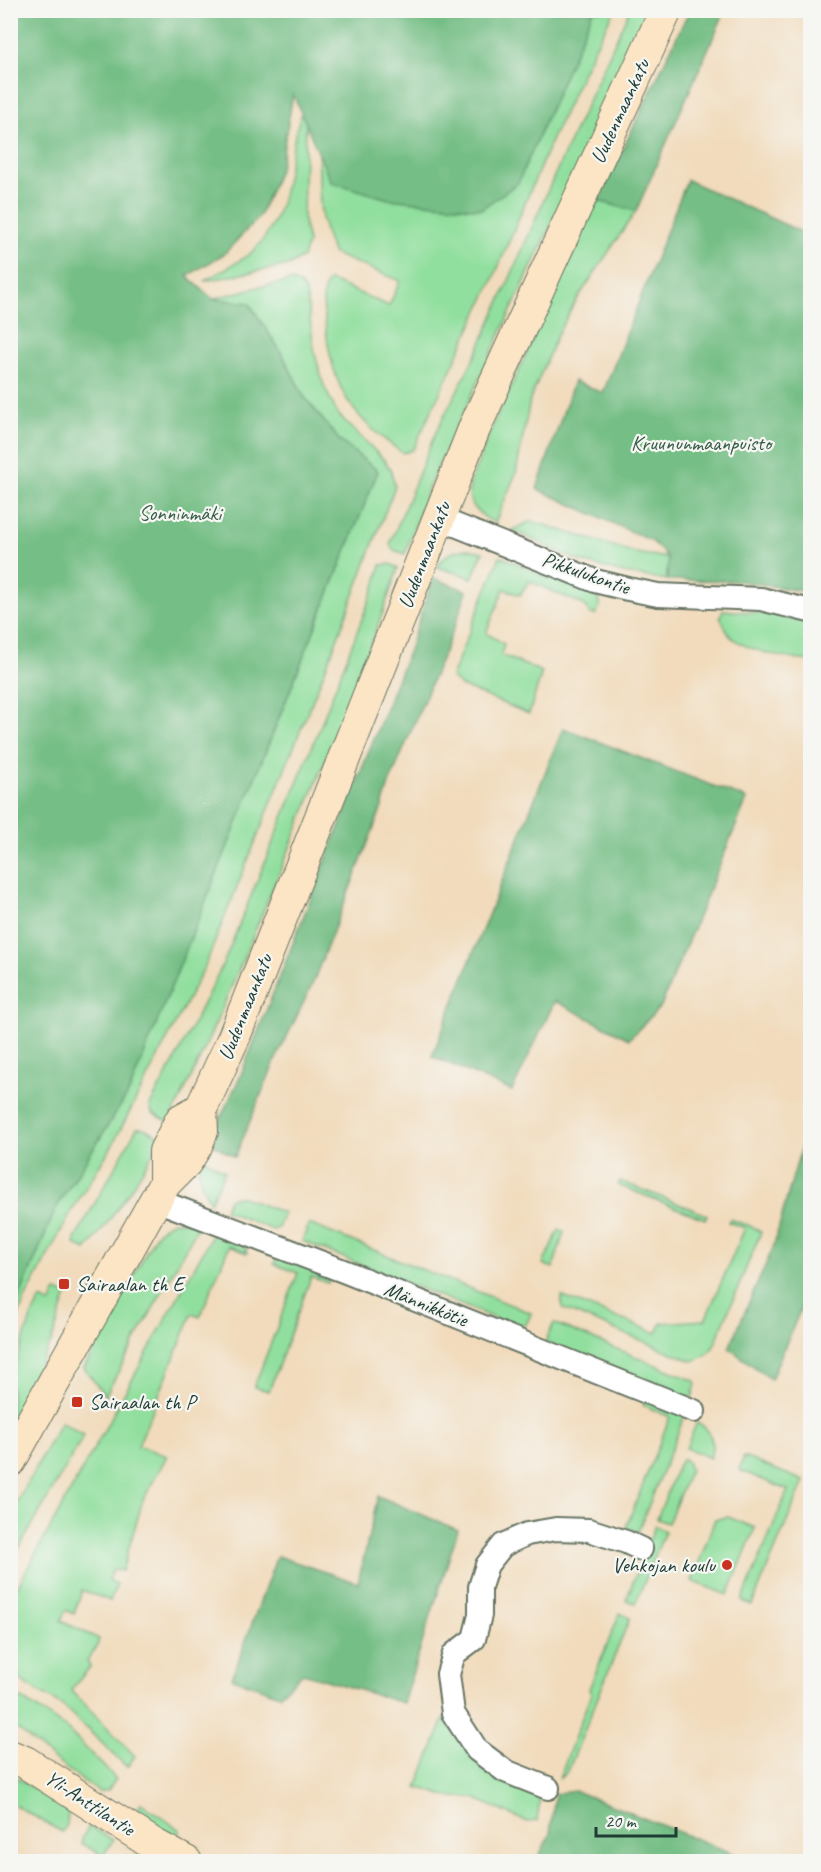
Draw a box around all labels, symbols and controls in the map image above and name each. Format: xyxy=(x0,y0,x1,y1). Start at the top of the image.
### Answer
street label: Uudenmaankatu xyxy=(584,53,656,167)
park label: Kruununmaanpuisto xyxy=(631,430,774,456)
street label: Uudenmaankatu xyxy=(392,497,457,612)
park label: Sonninmäki xyxy=(139,500,224,526)
street label: Pikkulukontie xyxy=(539,546,634,600)
street label: Uudenmaankatu xyxy=(212,949,279,1064)
place label: Sairaalan th E xyxy=(76,1271,187,1297)
street label: Männikkötie xyxy=(380,1276,473,1333)
marker: Sairaalan th E xyxy=(57,1277,71,1291)
place label: Sairaalan th P xyxy=(89,1389,199,1415)
marker: Sairaalan th P xyxy=(70,1395,84,1409)
place label: Vehkojan koulu xyxy=(612,1552,716,1578)
marker: Vehkojan koulu xyxy=(720,1558,734,1572)
street label: Yli-Anttilantie xyxy=(40,1764,142,1843)
scale bar xyxy=(596,1800,676,1838)
text: 20 m xyxy=(605,1810,638,1832)

